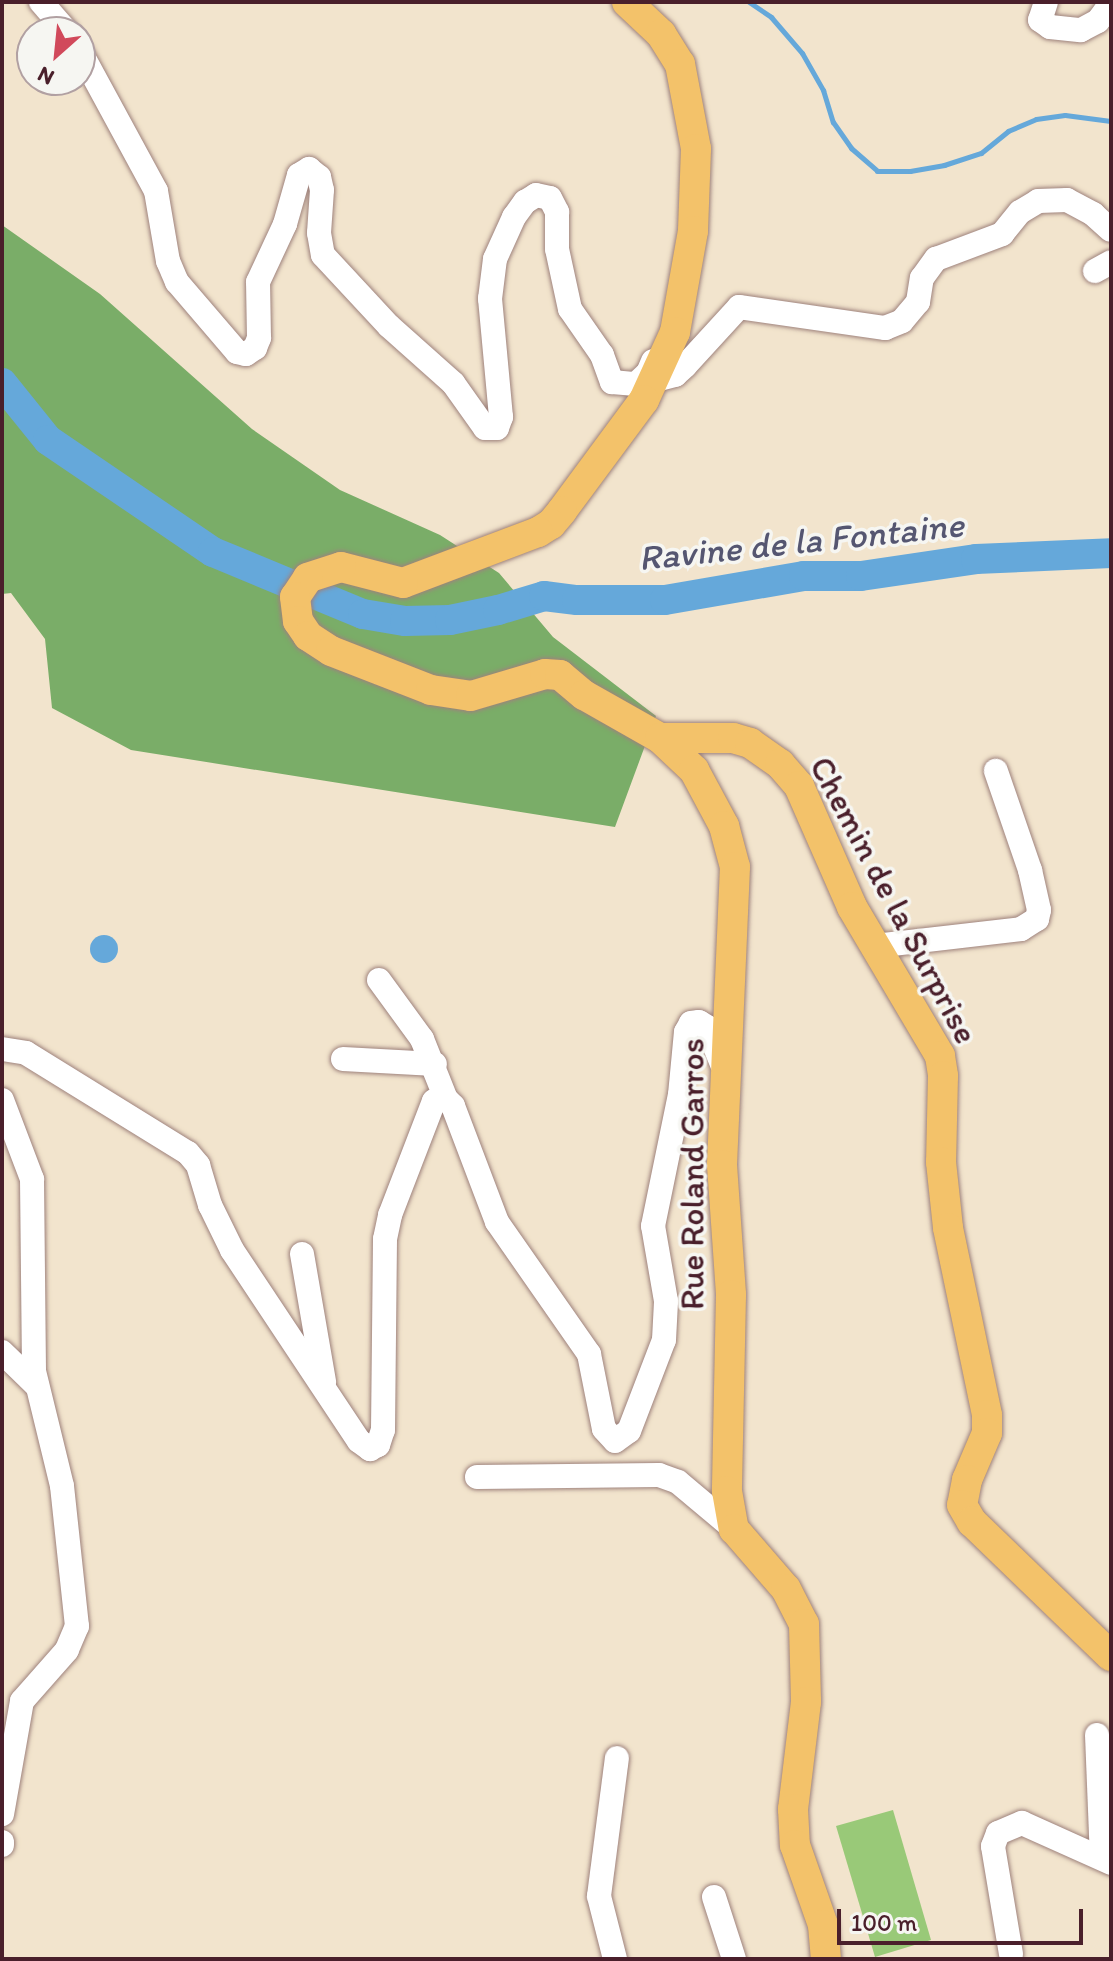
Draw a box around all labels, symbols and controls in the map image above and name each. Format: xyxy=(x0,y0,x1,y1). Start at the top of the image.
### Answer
north arrow xyxy=(16,16,96,96)
text: N xyxy=(33,61,59,91)
water label: Ravine de la Fontaine xyxy=(636,502,966,580)
street label: Chemin de la Surprise xyxy=(801,750,987,1050)
street label: Rue Roland Garros xyxy=(672,1038,712,1310)
scale bar xyxy=(841,1893,1087,1943)
text: 100 m xyxy=(851,1908,917,1937)

